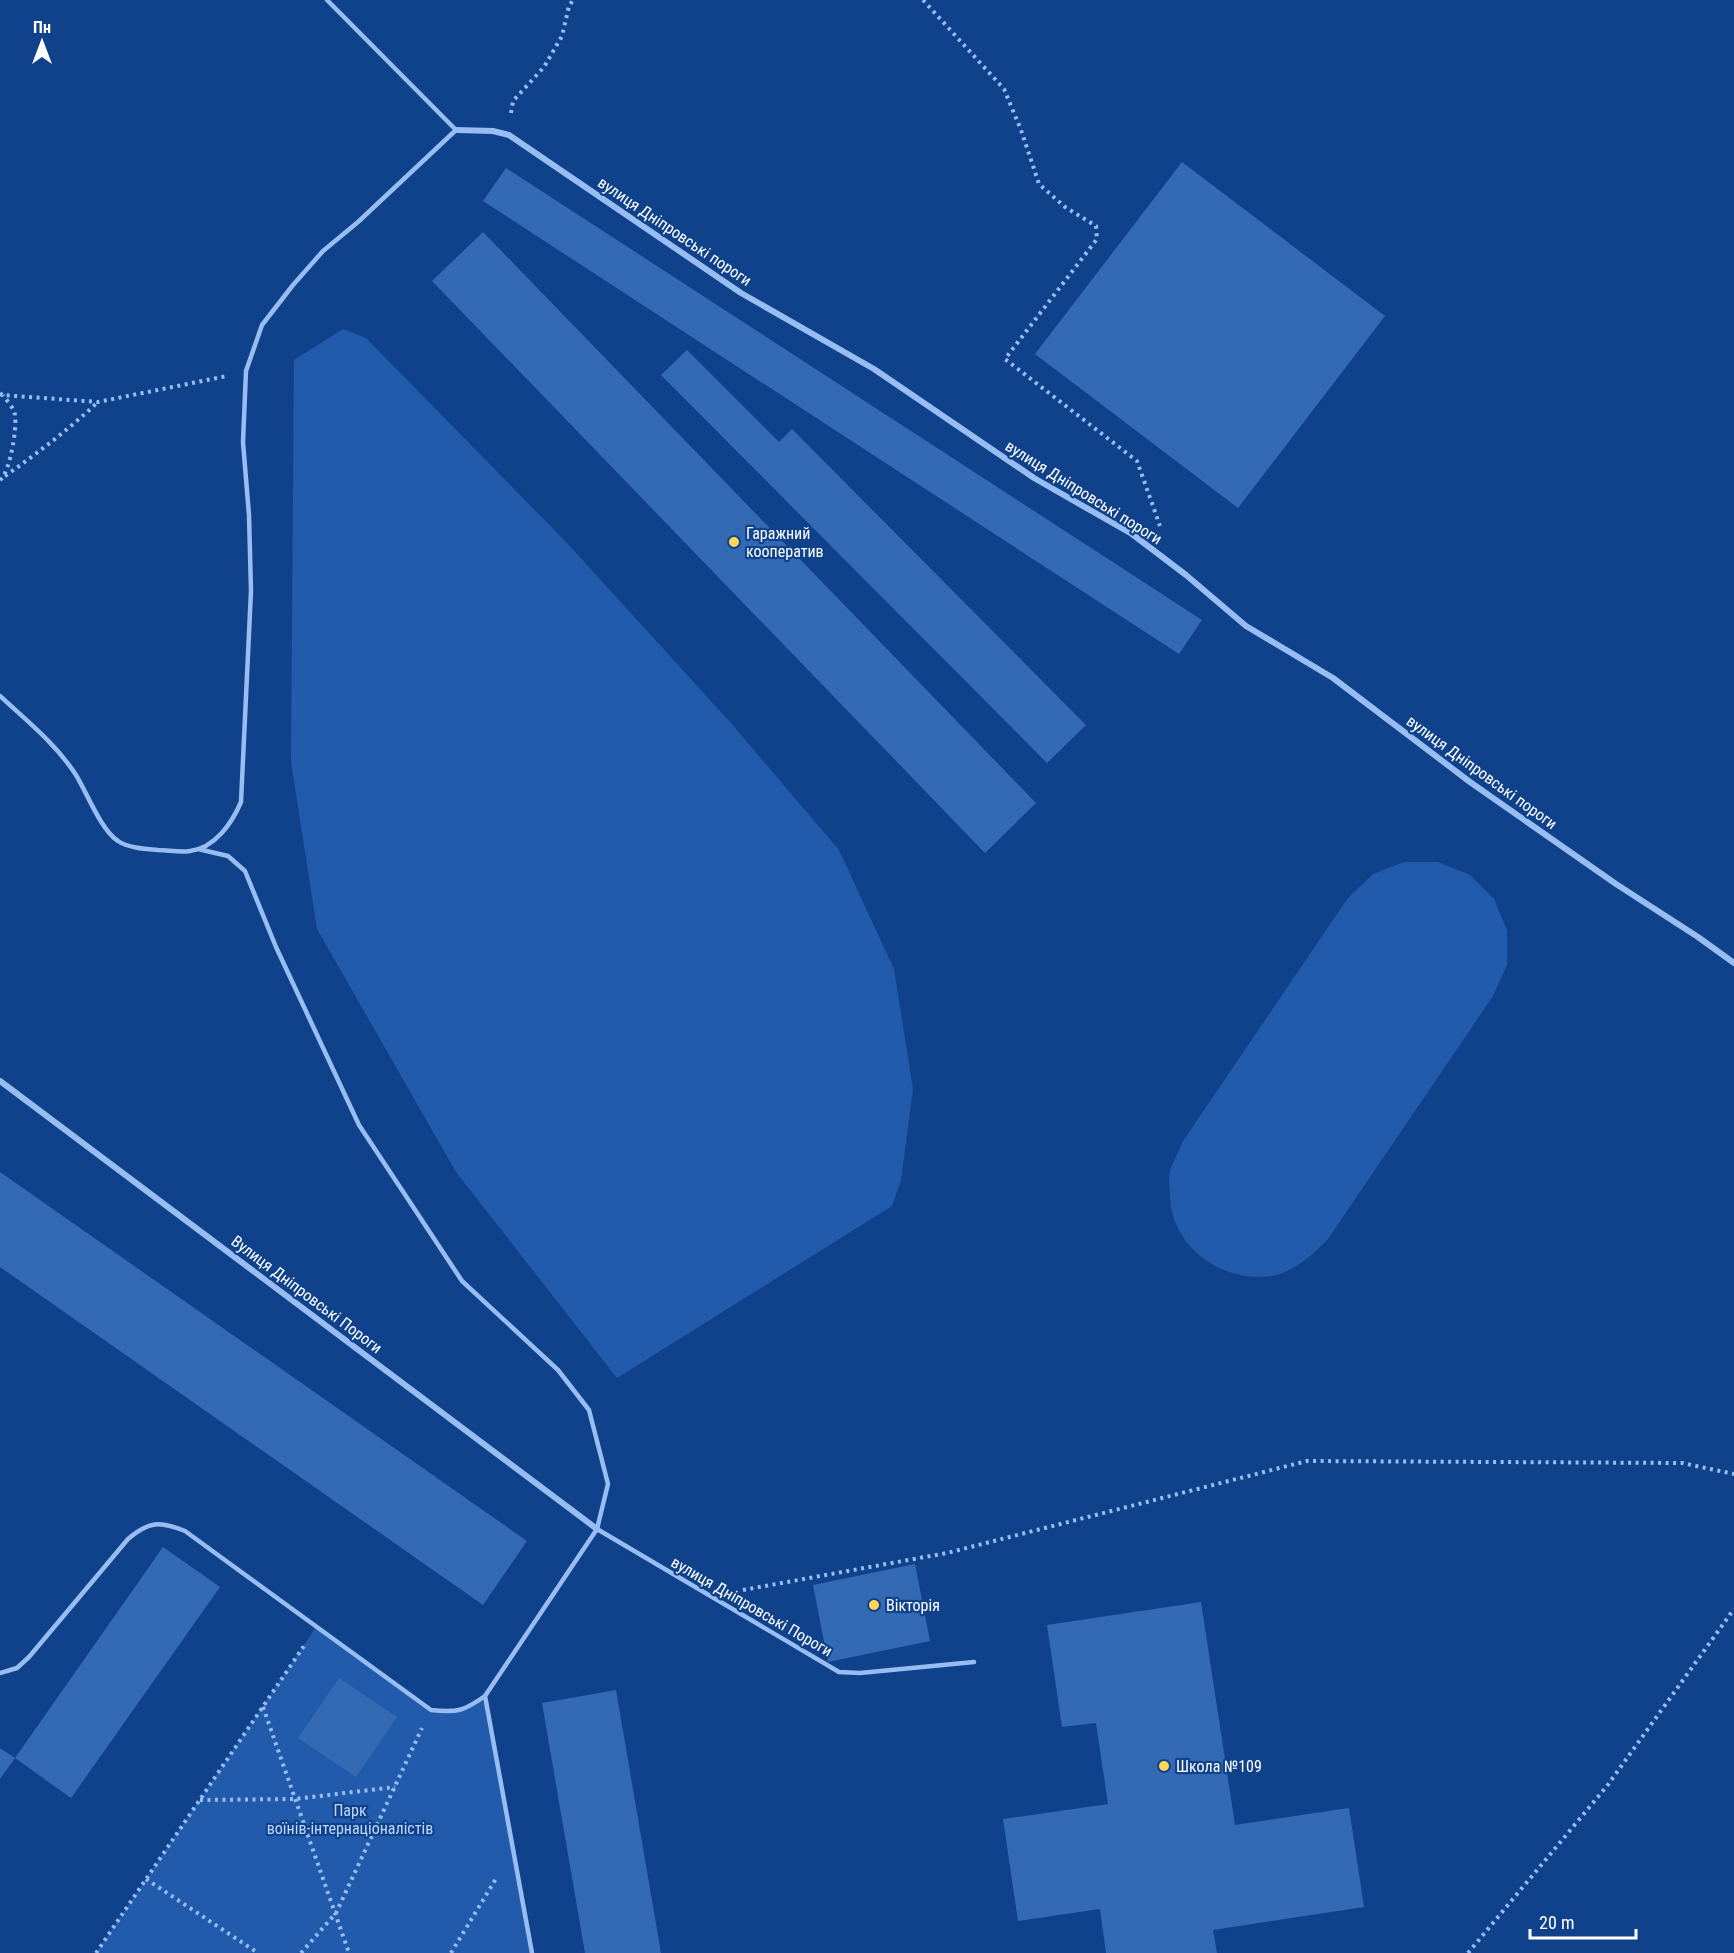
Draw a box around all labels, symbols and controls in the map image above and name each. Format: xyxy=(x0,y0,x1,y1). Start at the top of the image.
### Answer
north arrow xyxy=(12,12,72,72)
text: Пн xyxy=(33,18,51,37)
street label: вулиця Дніпровські пороги xyxy=(594,173,755,290)
street label: вулиця Дніпровські пороги xyxy=(1002,436,1166,549)
place label: Гаражний кооператив xyxy=(746,524,824,561)
marker: Гаражний кооператив xyxy=(727,535,741,549)
street label: вулиця Дніпровські пороги xyxy=(1403,711,1561,833)
street label: Вулиця Дніпровські Пороги xyxy=(228,1231,386,1357)
street label: вулиця Дніпровські Пороги xyxy=(668,1552,836,1660)
place label: Вікторія xyxy=(886,1596,940,1615)
marker: Вікторія xyxy=(867,1598,881,1612)
place label: Школа №109 xyxy=(1176,1757,1262,1776)
marker: Школа №109 xyxy=(1157,1759,1171,1773)
park label: Парк воїнів-інтернаціоналістів xyxy=(267,1801,433,1838)
scale bar xyxy=(1530,1902,1636,1940)
text: 20 m xyxy=(1539,1912,1574,1933)

